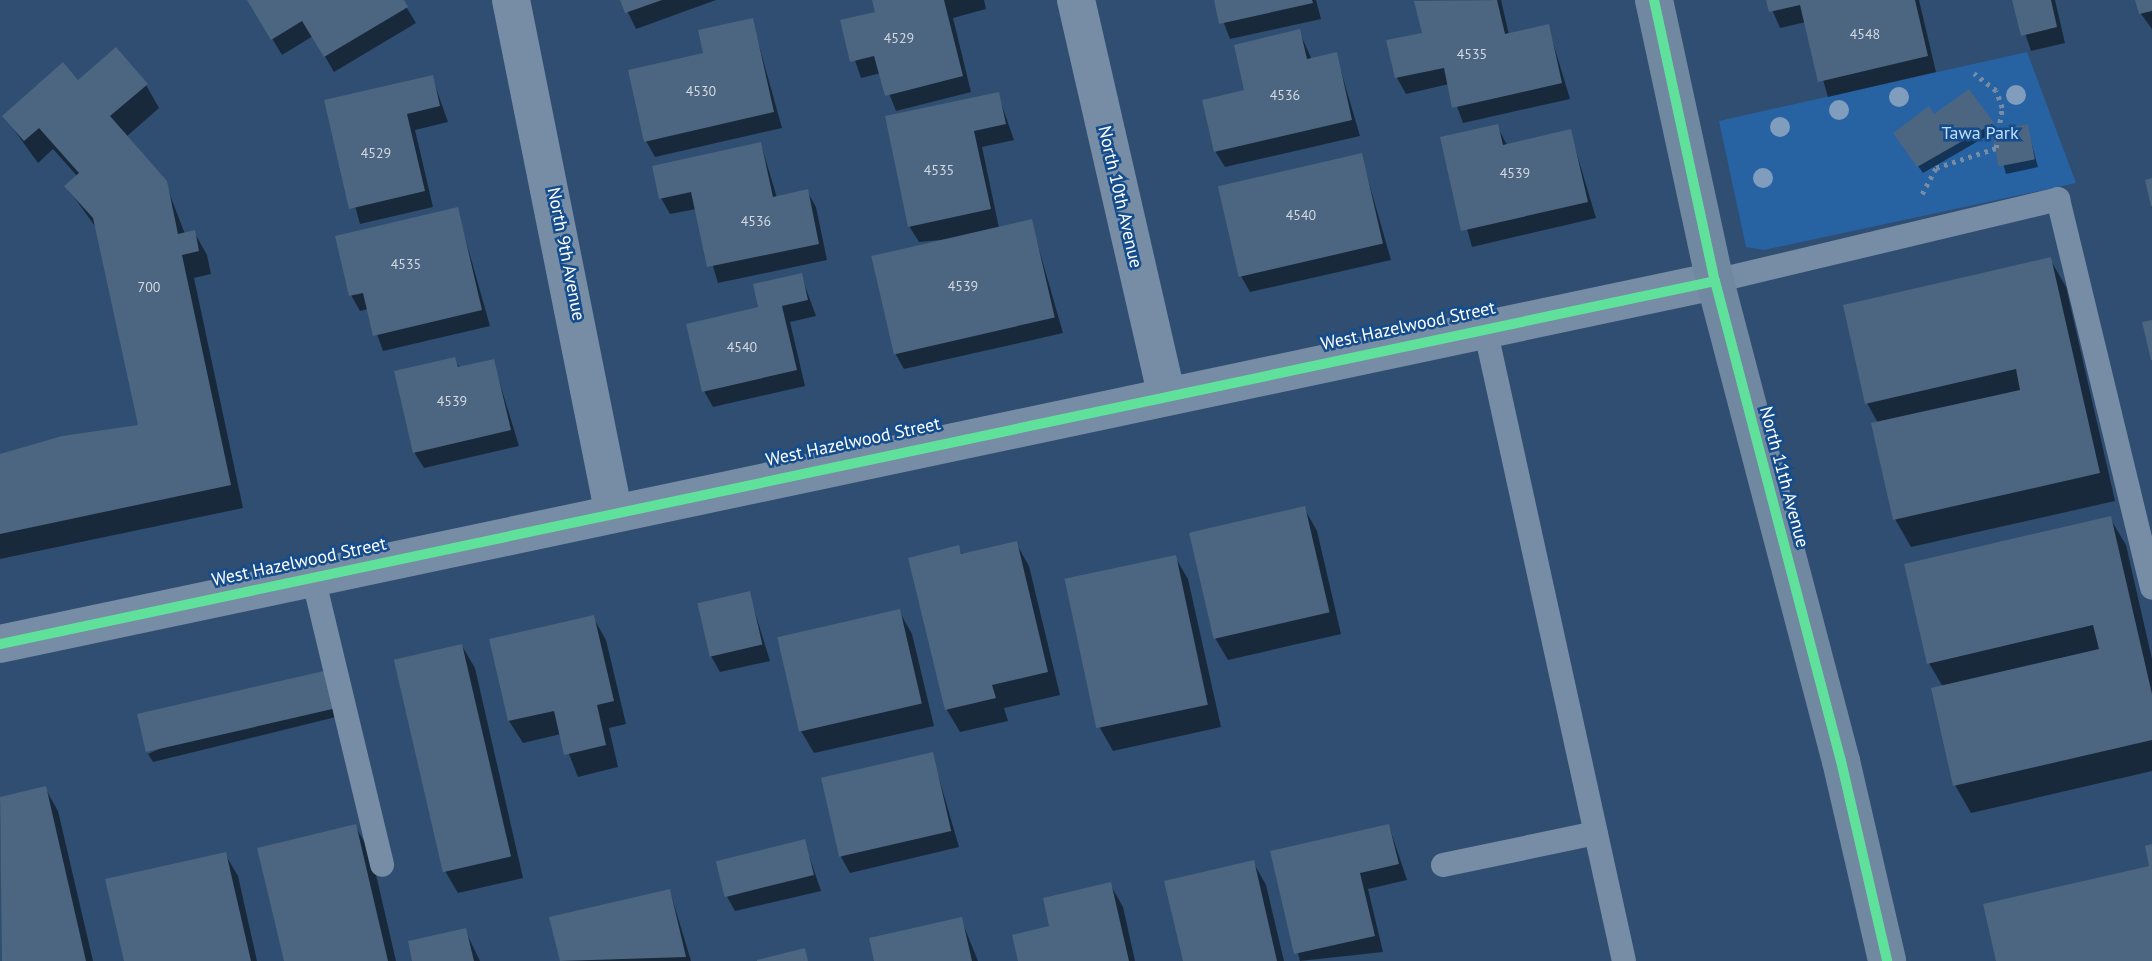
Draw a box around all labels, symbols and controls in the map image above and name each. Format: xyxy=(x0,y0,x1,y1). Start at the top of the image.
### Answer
house number: 4548 xyxy=(1850,26,1880,42)
house number: 4529 xyxy=(884,30,914,46)
house number: 4535 xyxy=(1457,46,1487,62)
house number: 4530 xyxy=(686,83,716,99)
house number: 4536 xyxy=(1270,87,1300,103)
park label: Tawa Park xyxy=(1941,122,2019,144)
street label: North 10th Avenue xyxy=(1093,124,1147,270)
house number: 4529 xyxy=(361,145,391,161)
house number: 4535 xyxy=(924,162,954,178)
house number: 4539 xyxy=(1500,165,1530,181)
street label: North 9th Avenue xyxy=(542,185,590,323)
house number: 4540 xyxy=(1286,207,1316,223)
house number: 4536 xyxy=(741,213,771,229)
house number: 4535 xyxy=(391,256,421,272)
house number: 4539 xyxy=(948,278,978,294)
house number: 700 xyxy=(138,279,160,295)
street label: West Hazelwood Street xyxy=(1319,297,1497,355)
house number: 4540 xyxy=(727,339,757,355)
house number: 4539 xyxy=(437,393,467,409)
street label: North 11th Avenue xyxy=(1755,404,1813,550)
street label: West Hazelwood Street xyxy=(764,413,942,471)
street label: West Hazelwood Street xyxy=(210,533,388,591)

